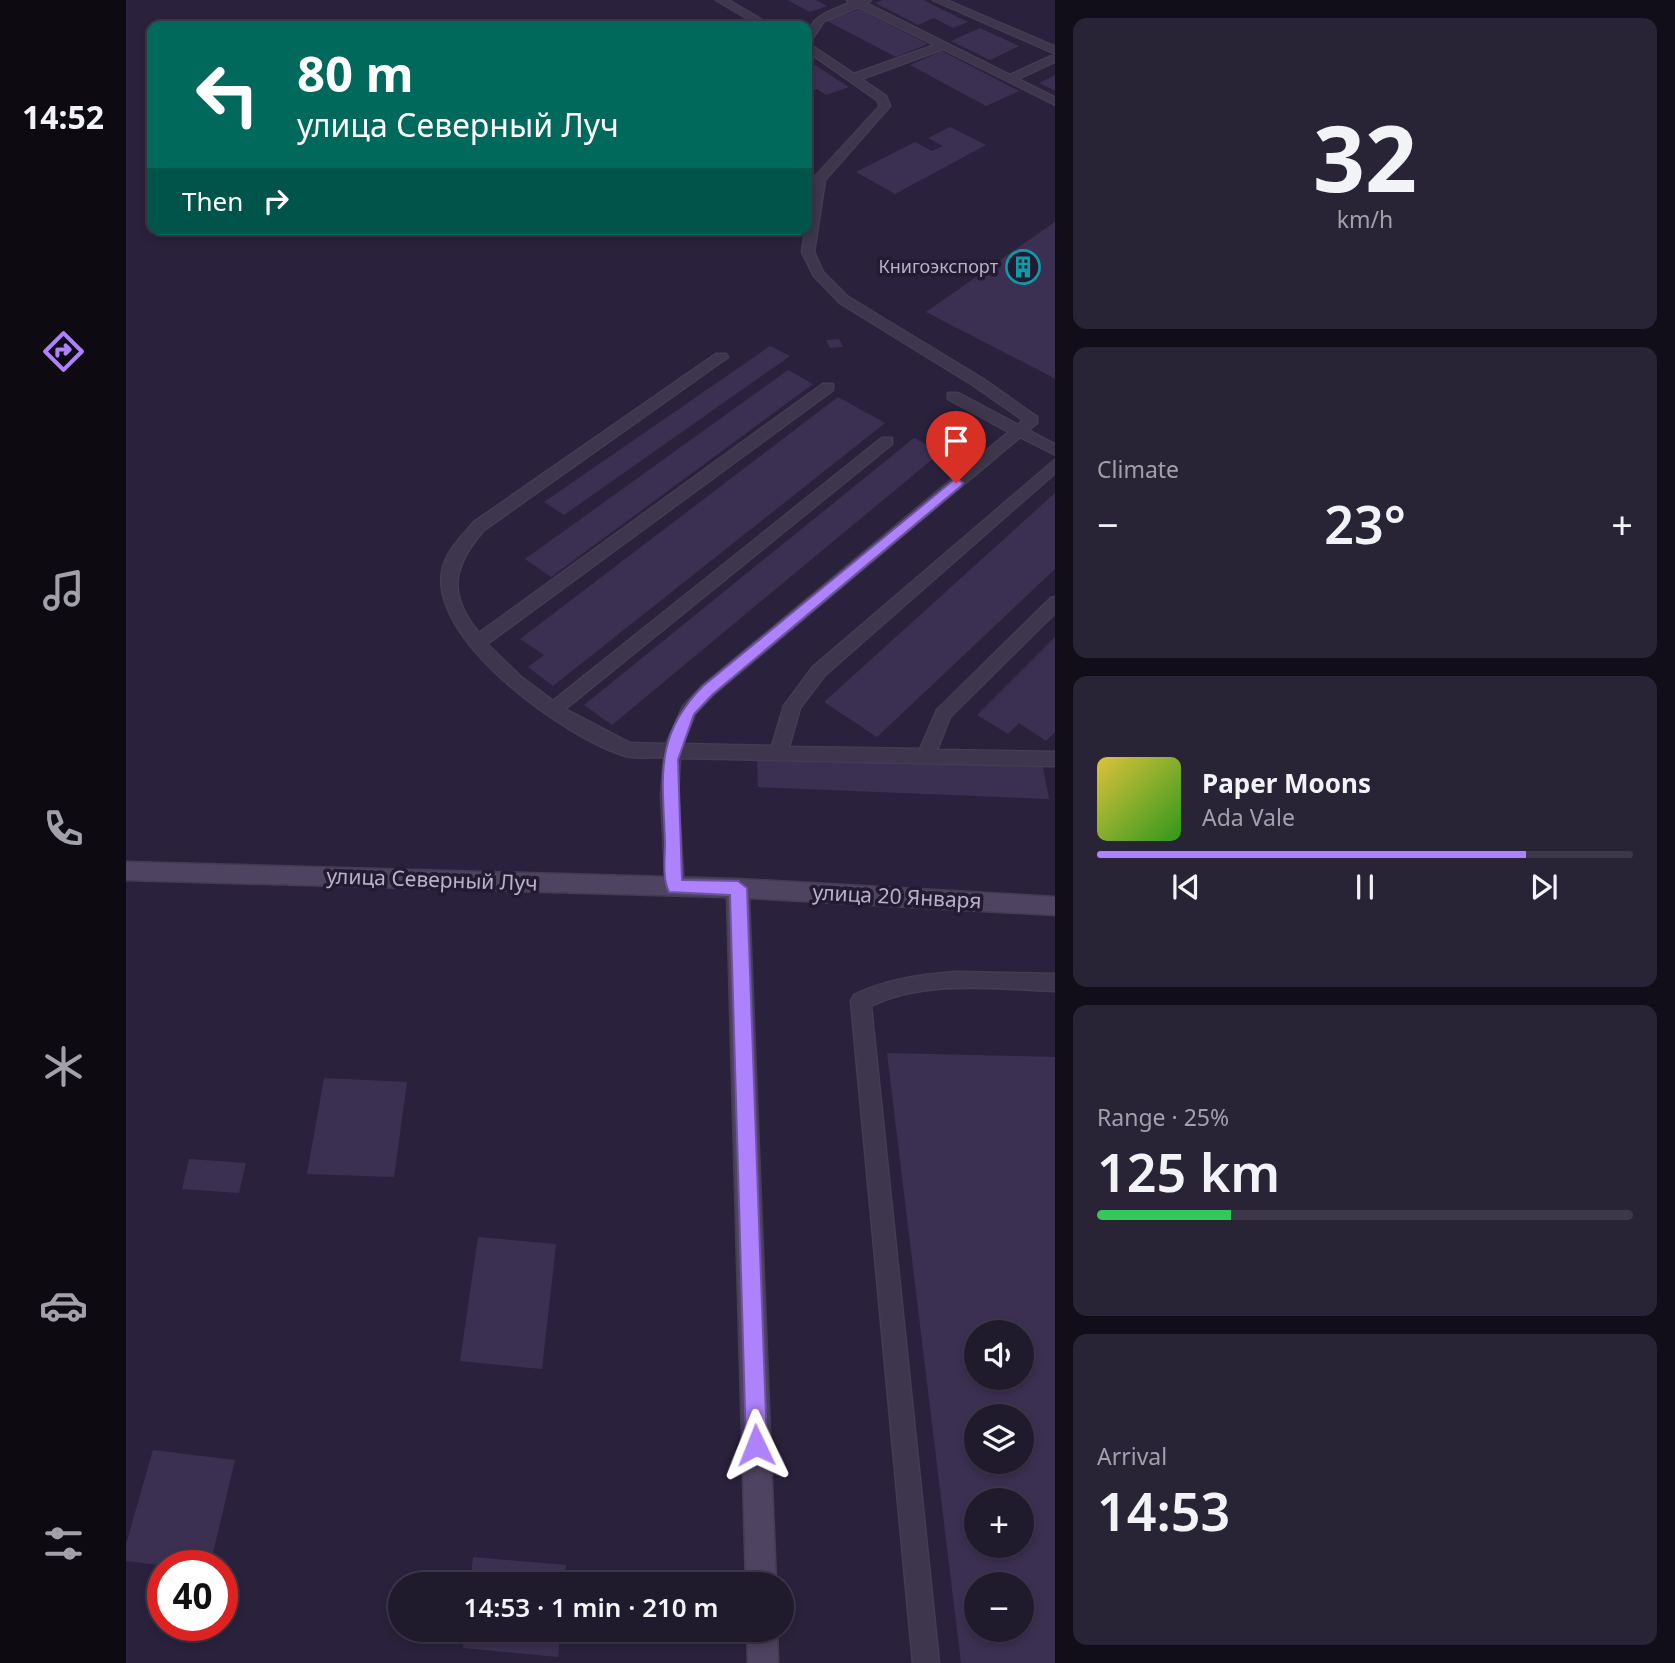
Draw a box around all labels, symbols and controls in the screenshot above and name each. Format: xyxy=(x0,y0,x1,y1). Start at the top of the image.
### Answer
text: 80 m xyxy=(297,40,414,106)
icon: left xyxy=(182,49,273,140)
text: 14:52 xyxy=(22,95,104,138)
text: 32 xyxy=(1313,95,1417,219)
text: улица Северный Луч xyxy=(297,103,619,146)
icon: right xyxy=(257,182,295,220)
text: Then xyxy=(182,183,243,219)
text: km/h xyxy=(1337,203,1393,235)
building icon: Книгоэкспорт xyxy=(1004,248,1042,286)
place label: Книгоэкспорт xyxy=(878,254,999,278)
icon: directions xyxy=(39,327,88,376)
pin xyxy=(926,411,986,483)
icon: arrive xyxy=(937,422,975,460)
text: Climate xyxy=(1097,453,1179,485)
text: 23° xyxy=(1324,488,1406,559)
text: − xyxy=(1097,498,1119,550)
text: + xyxy=(1611,498,1633,550)
icon: music xyxy=(39,566,88,615)
text: Paper Moons xyxy=(1202,765,1371,801)
text: Ada Vale xyxy=(1202,801,1295,833)
icon: phone xyxy=(39,804,88,853)
street label: улица Северный Луч xyxy=(326,861,538,897)
icon: previous xyxy=(1167,868,1205,906)
icon: pause xyxy=(1346,868,1384,906)
icon: next xyxy=(1525,868,1563,906)
street label: улица 20 Января xyxy=(812,878,982,914)
icon: climate xyxy=(39,1042,88,1091)
text: Range · 25% xyxy=(1097,1101,1229,1133)
text: 125 km xyxy=(1097,1136,1280,1207)
icon: car xyxy=(39,1281,88,1330)
map controls xyxy=(964,1320,1034,1642)
button: sound xyxy=(964,1320,1034,1390)
button: layers xyxy=(964,1404,1034,1474)
position arrow xyxy=(719,1408,793,1482)
text: Arrival xyxy=(1097,1440,1167,1472)
text: 14:53 xyxy=(1097,1475,1230,1546)
button: + xyxy=(964,1488,1034,1558)
icon: filters xyxy=(39,1519,88,1568)
speed limit sign: 40 xyxy=(147,1550,238,1641)
button: − xyxy=(964,1572,1034,1642)
text: 14:53 · 1 min · 210 m xyxy=(464,1589,718,1625)

